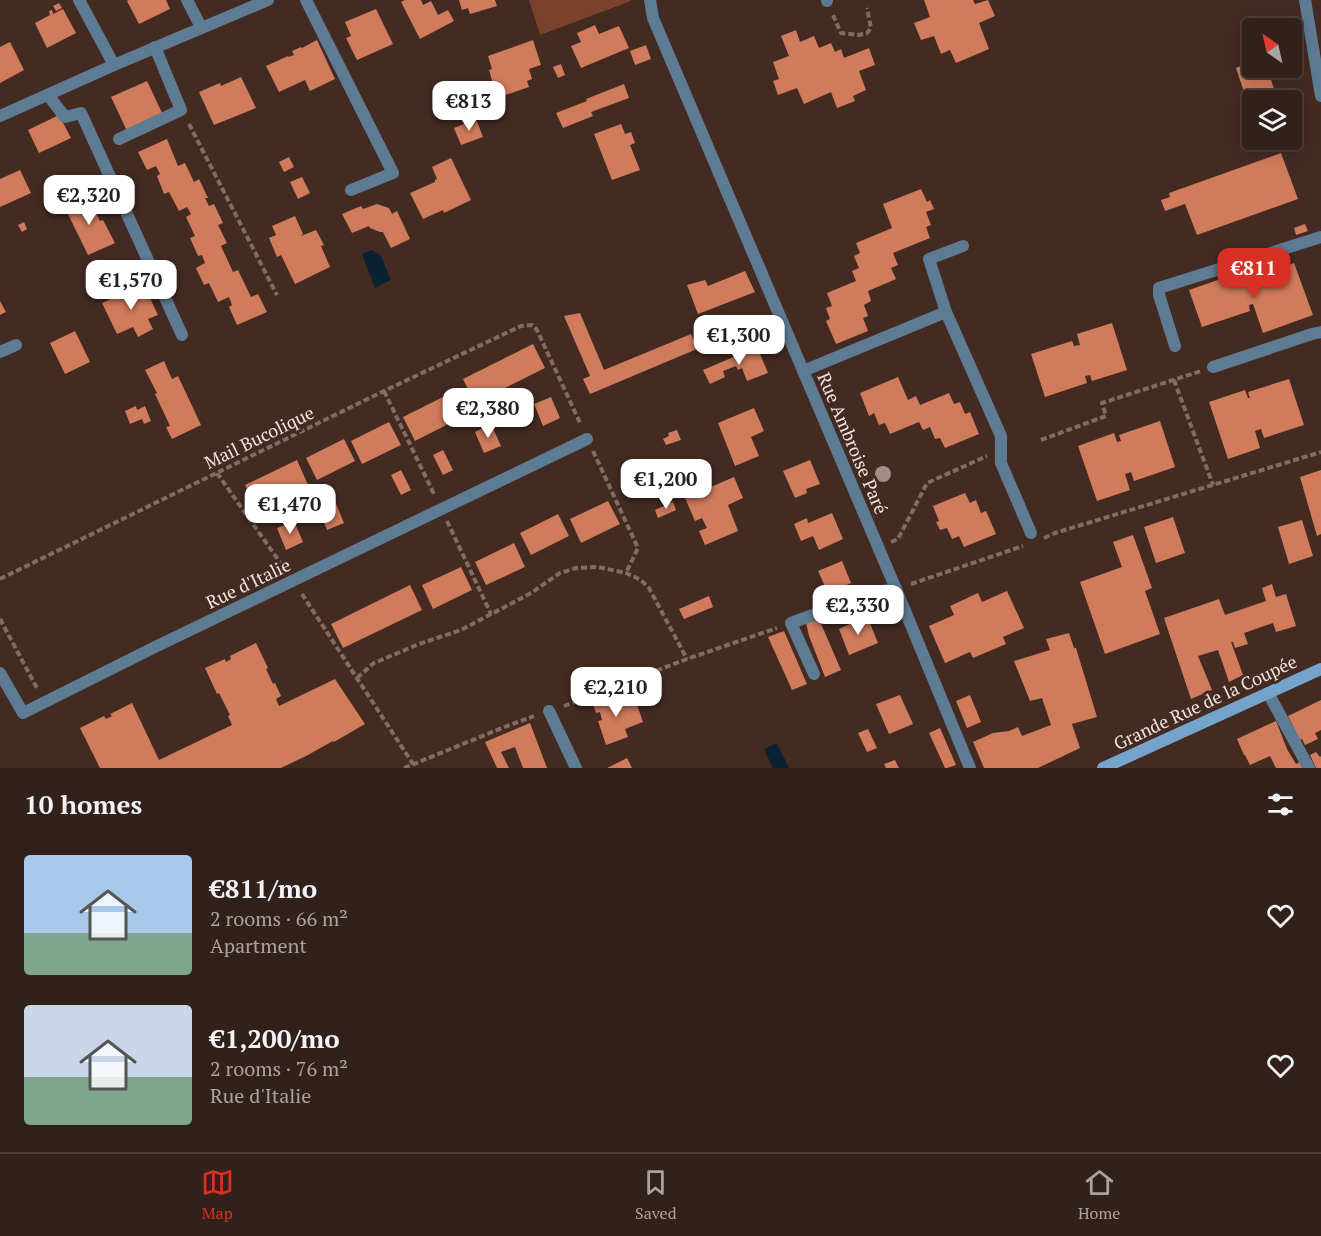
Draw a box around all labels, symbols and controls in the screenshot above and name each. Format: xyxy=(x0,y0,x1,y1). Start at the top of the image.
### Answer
north arrow xyxy=(1242,18,1302,78)
map controls xyxy=(1242,18,1302,150)
pin: €813 xyxy=(433,81,505,132)
text: €813 xyxy=(446,87,492,114)
button: layers xyxy=(1242,90,1302,150)
pin: €2,320 xyxy=(40,175,138,226)
text: €2,320 xyxy=(58,181,120,208)
pin: €811 xyxy=(1218,248,1290,299)
text: €811 xyxy=(1231,254,1277,281)
pin: €1,570 xyxy=(82,260,180,311)
text: €1,570 xyxy=(100,266,162,293)
pin: €1,300 xyxy=(690,315,788,366)
text: €1,300 xyxy=(708,321,770,348)
street label: Rue Ambroise Paré xyxy=(812,368,894,518)
pin: €2,380 xyxy=(439,388,537,439)
text: €2,380 xyxy=(457,394,519,421)
street label: Mail Bucolique xyxy=(200,400,318,474)
pin: €1,200 xyxy=(617,459,715,510)
text: €1,200 xyxy=(635,465,697,492)
pin: €1,470 xyxy=(241,484,339,535)
text: €1,470 xyxy=(259,490,321,517)
street label: Rue d'Italie xyxy=(202,552,294,614)
pin: €2,330 xyxy=(809,585,907,636)
text: €2,330 xyxy=(827,591,889,618)
street label: Grande Rue de la Coupée xyxy=(1109,649,1301,755)
pin: €2,210 xyxy=(567,667,665,718)
text: €2,210 xyxy=(585,673,647,700)
text: 10 homes xyxy=(24,787,142,821)
icon: filters xyxy=(1264,788,1297,821)
text: €811/mo xyxy=(210,871,317,905)
icon: home xyxy=(72,879,144,951)
icon: heart xyxy=(1264,899,1297,932)
text: 2 rooms · 66 m² xyxy=(210,905,348,932)
text: Apartment xyxy=(210,932,307,959)
text: €1,200/mo xyxy=(210,1021,340,1055)
icon: home xyxy=(72,1029,144,1101)
icon: heart xyxy=(1264,1049,1297,1082)
text: 2 rooms · 76 m² xyxy=(210,1055,348,1082)
text: Rue d'Italie xyxy=(210,1082,311,1109)
tab: Map xyxy=(201,1166,234,1224)
tab: Saved xyxy=(635,1166,677,1224)
tab: Home xyxy=(1078,1166,1120,1224)

